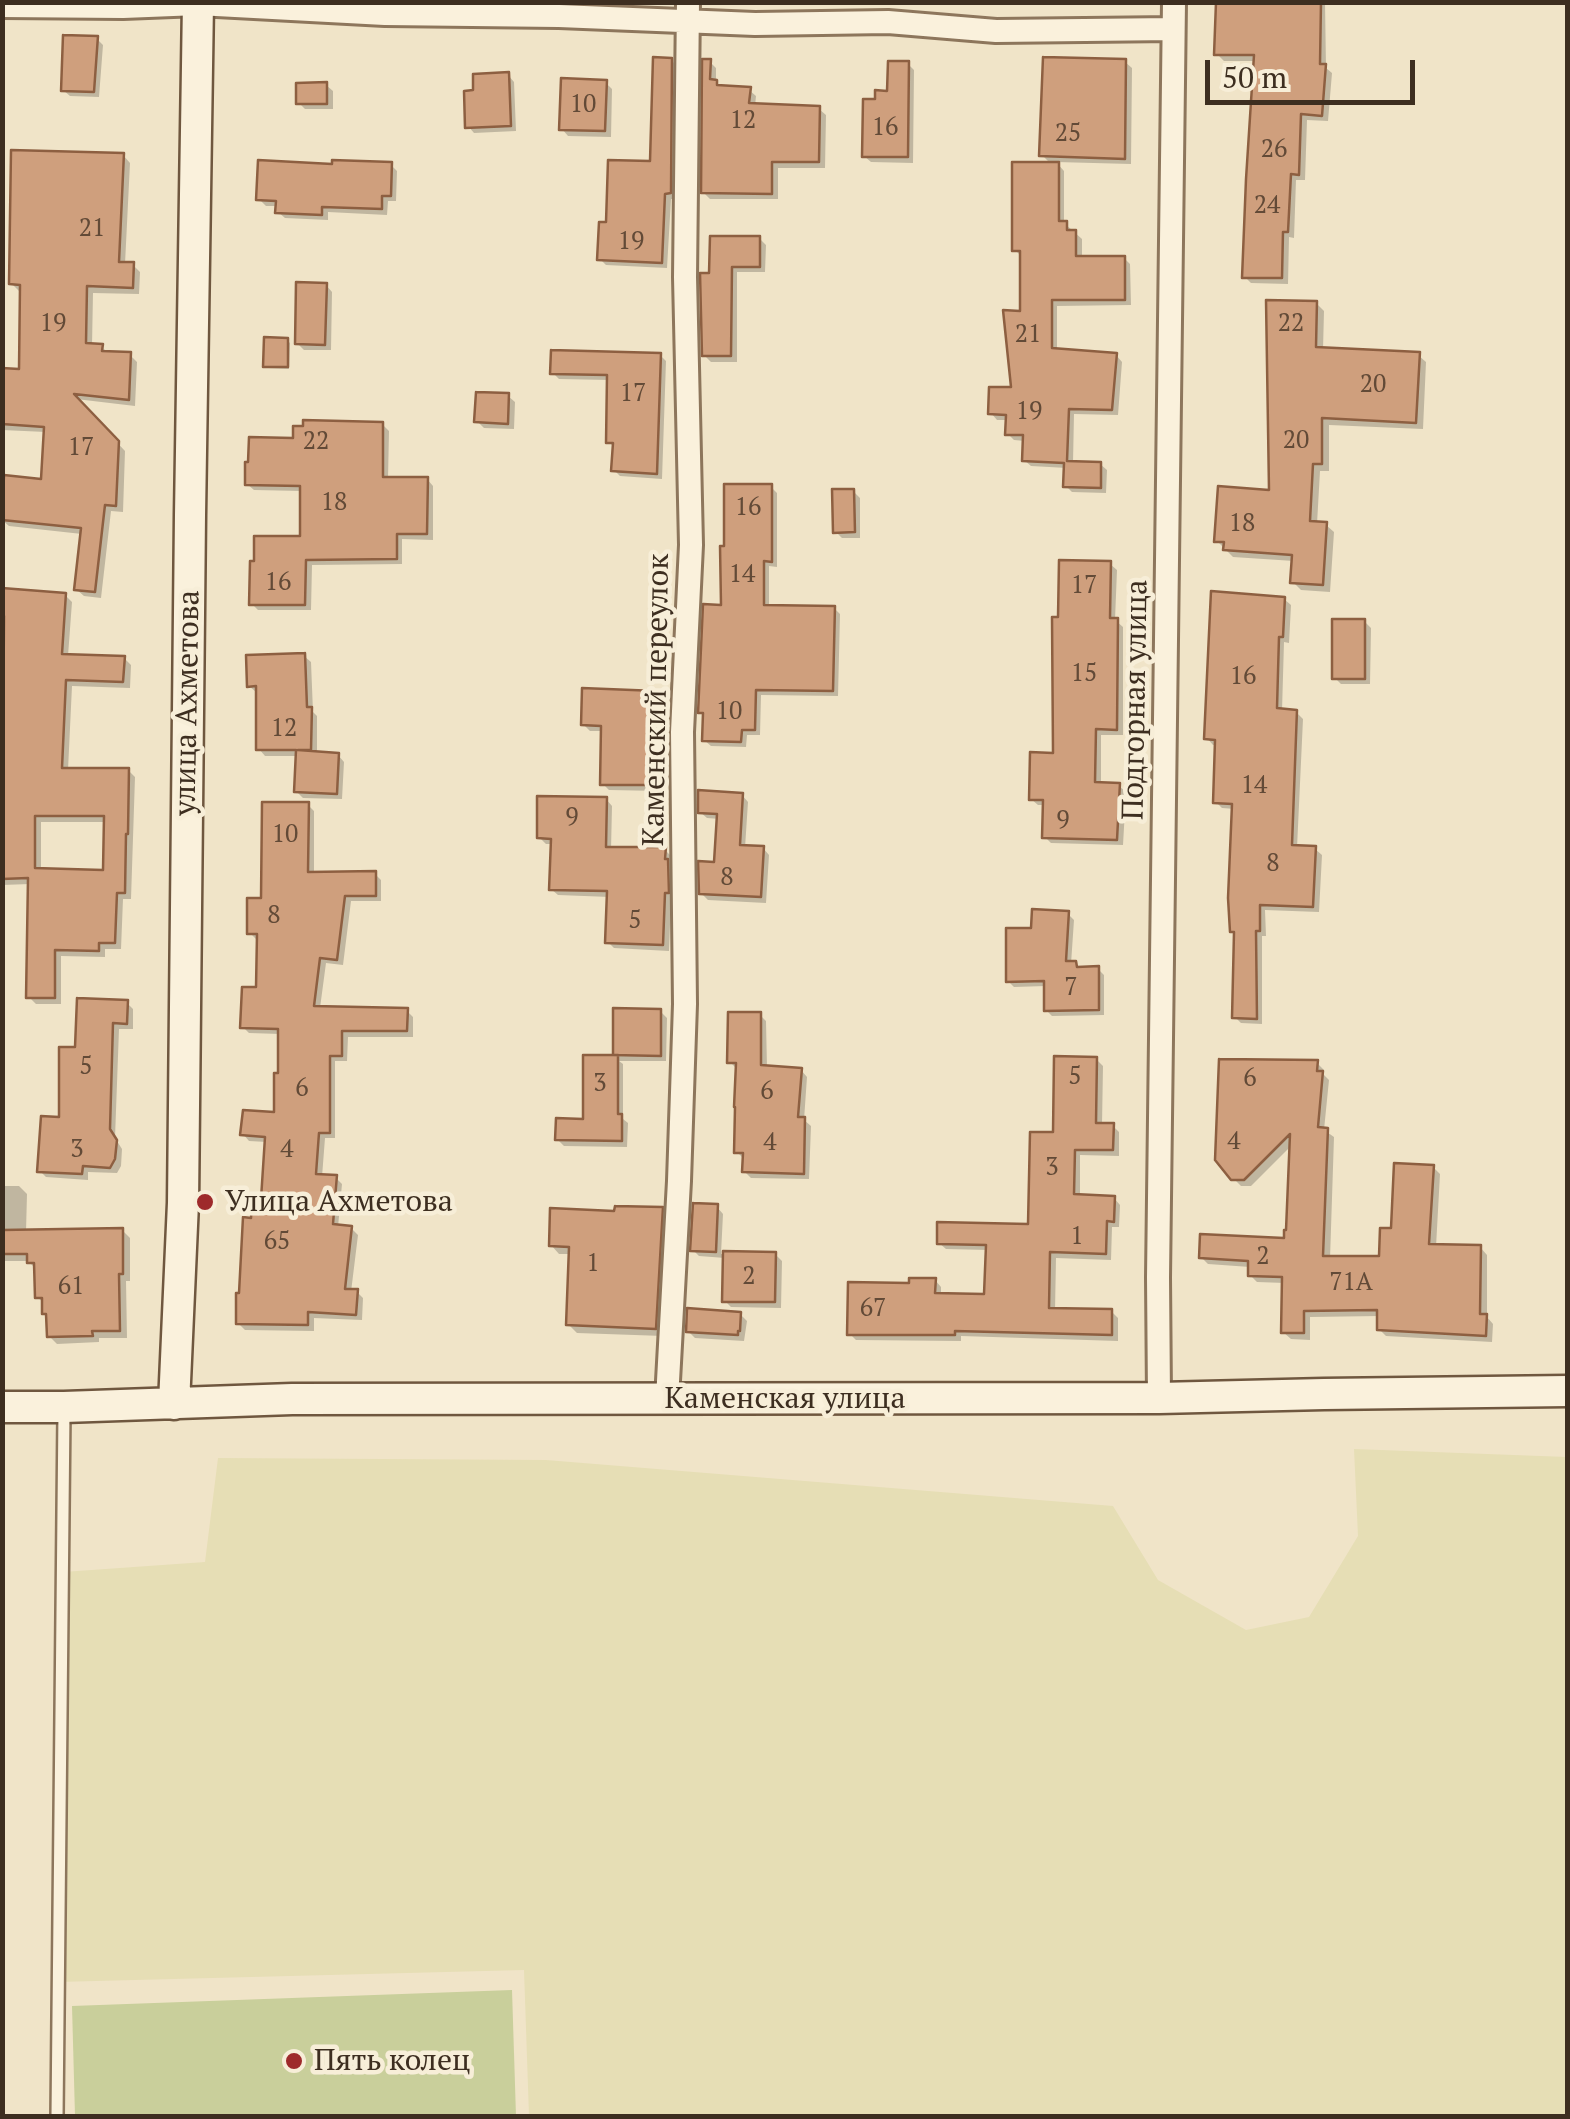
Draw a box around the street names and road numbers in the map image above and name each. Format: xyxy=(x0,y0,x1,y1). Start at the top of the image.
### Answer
street label: Каменский переулок xyxy=(636,553,678,847)
street label: Подгорная улица xyxy=(1116,579,1156,821)
street label: улица Ахметова xyxy=(168,590,208,816)
street label: Каменская улица xyxy=(664,1381,906,1417)

